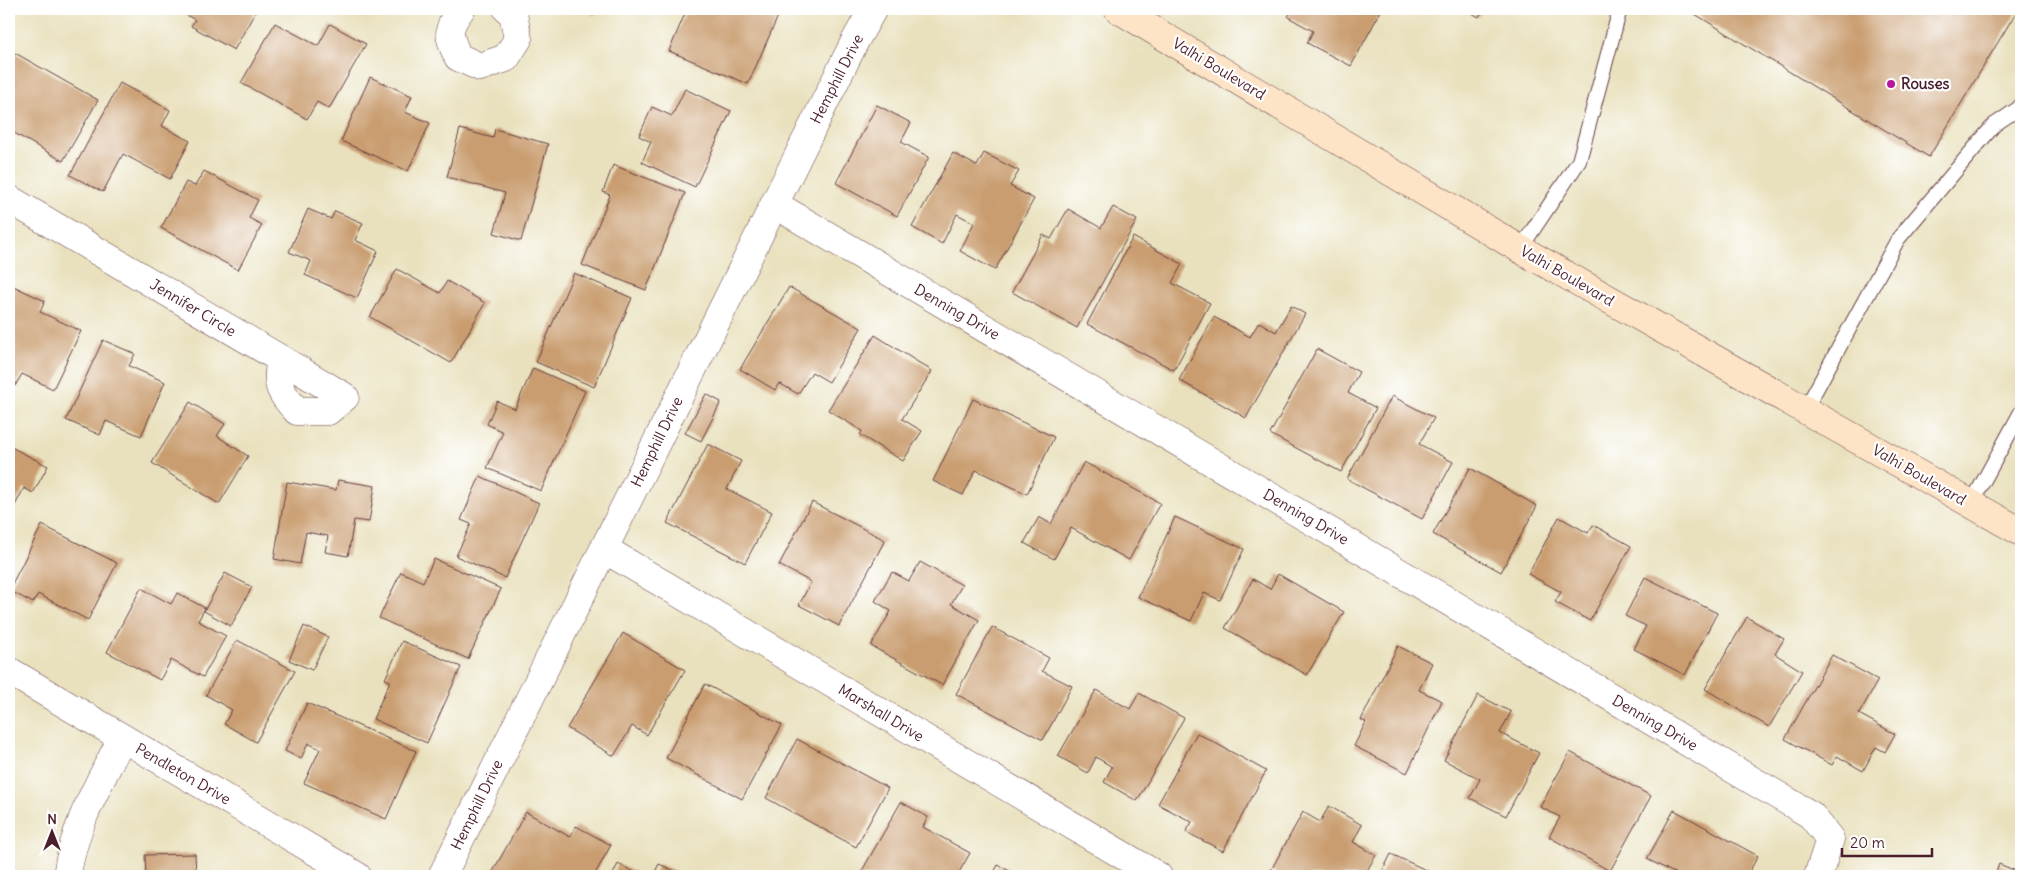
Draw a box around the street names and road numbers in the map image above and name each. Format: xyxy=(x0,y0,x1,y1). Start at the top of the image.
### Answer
street label: Hemphill Drive xyxy=(806,31,867,127)
street label: Valhi Boulevard xyxy=(1169,33,1269,104)
street label: Valhi Boulevard xyxy=(1517,241,1618,310)
street label: Jennifer Circle xyxy=(147,274,240,341)
street label: Denning Drive xyxy=(911,279,1003,344)
street label: Hemphill Drive xyxy=(626,393,687,490)
street label: Valhi Boulevard xyxy=(1869,440,1970,509)
street label: Denning Drive xyxy=(1260,484,1352,549)
street label: Marshall Drive xyxy=(835,680,928,746)
street label: Denning Drive xyxy=(1609,690,1701,755)
street label: Pendleton Drive xyxy=(132,739,234,808)
street label: Hemphill Drive xyxy=(446,756,507,853)

